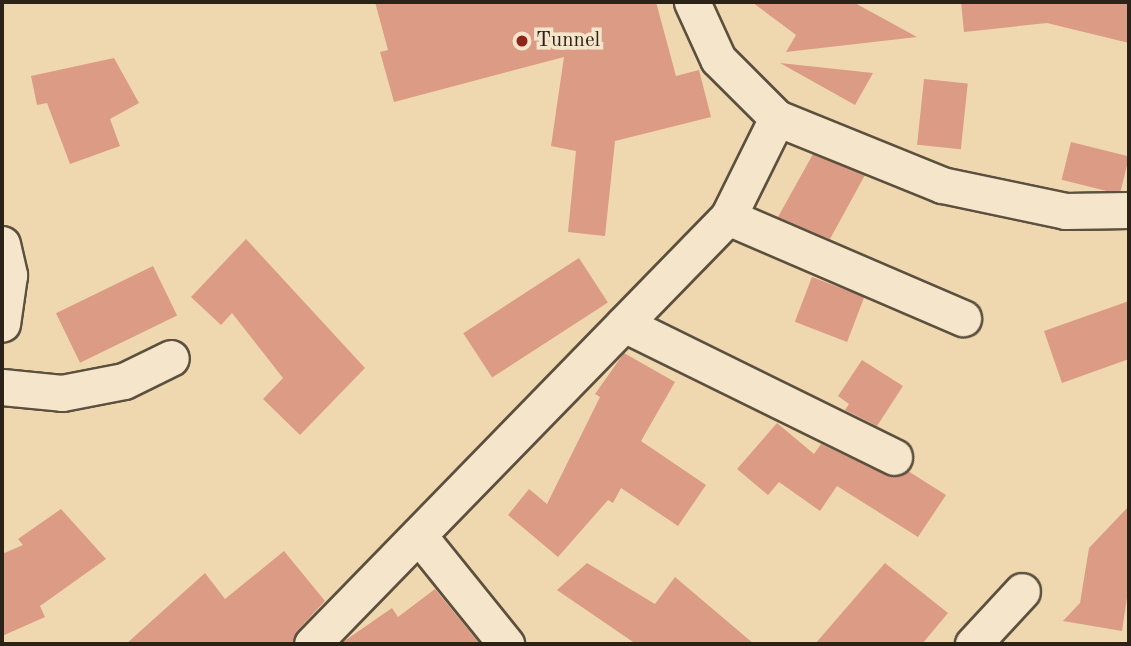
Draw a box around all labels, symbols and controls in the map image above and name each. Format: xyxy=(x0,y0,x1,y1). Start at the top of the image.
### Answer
place label: Tunnel xyxy=(536,28,600,54)
marker: Tunnel xyxy=(514,33,530,49)

